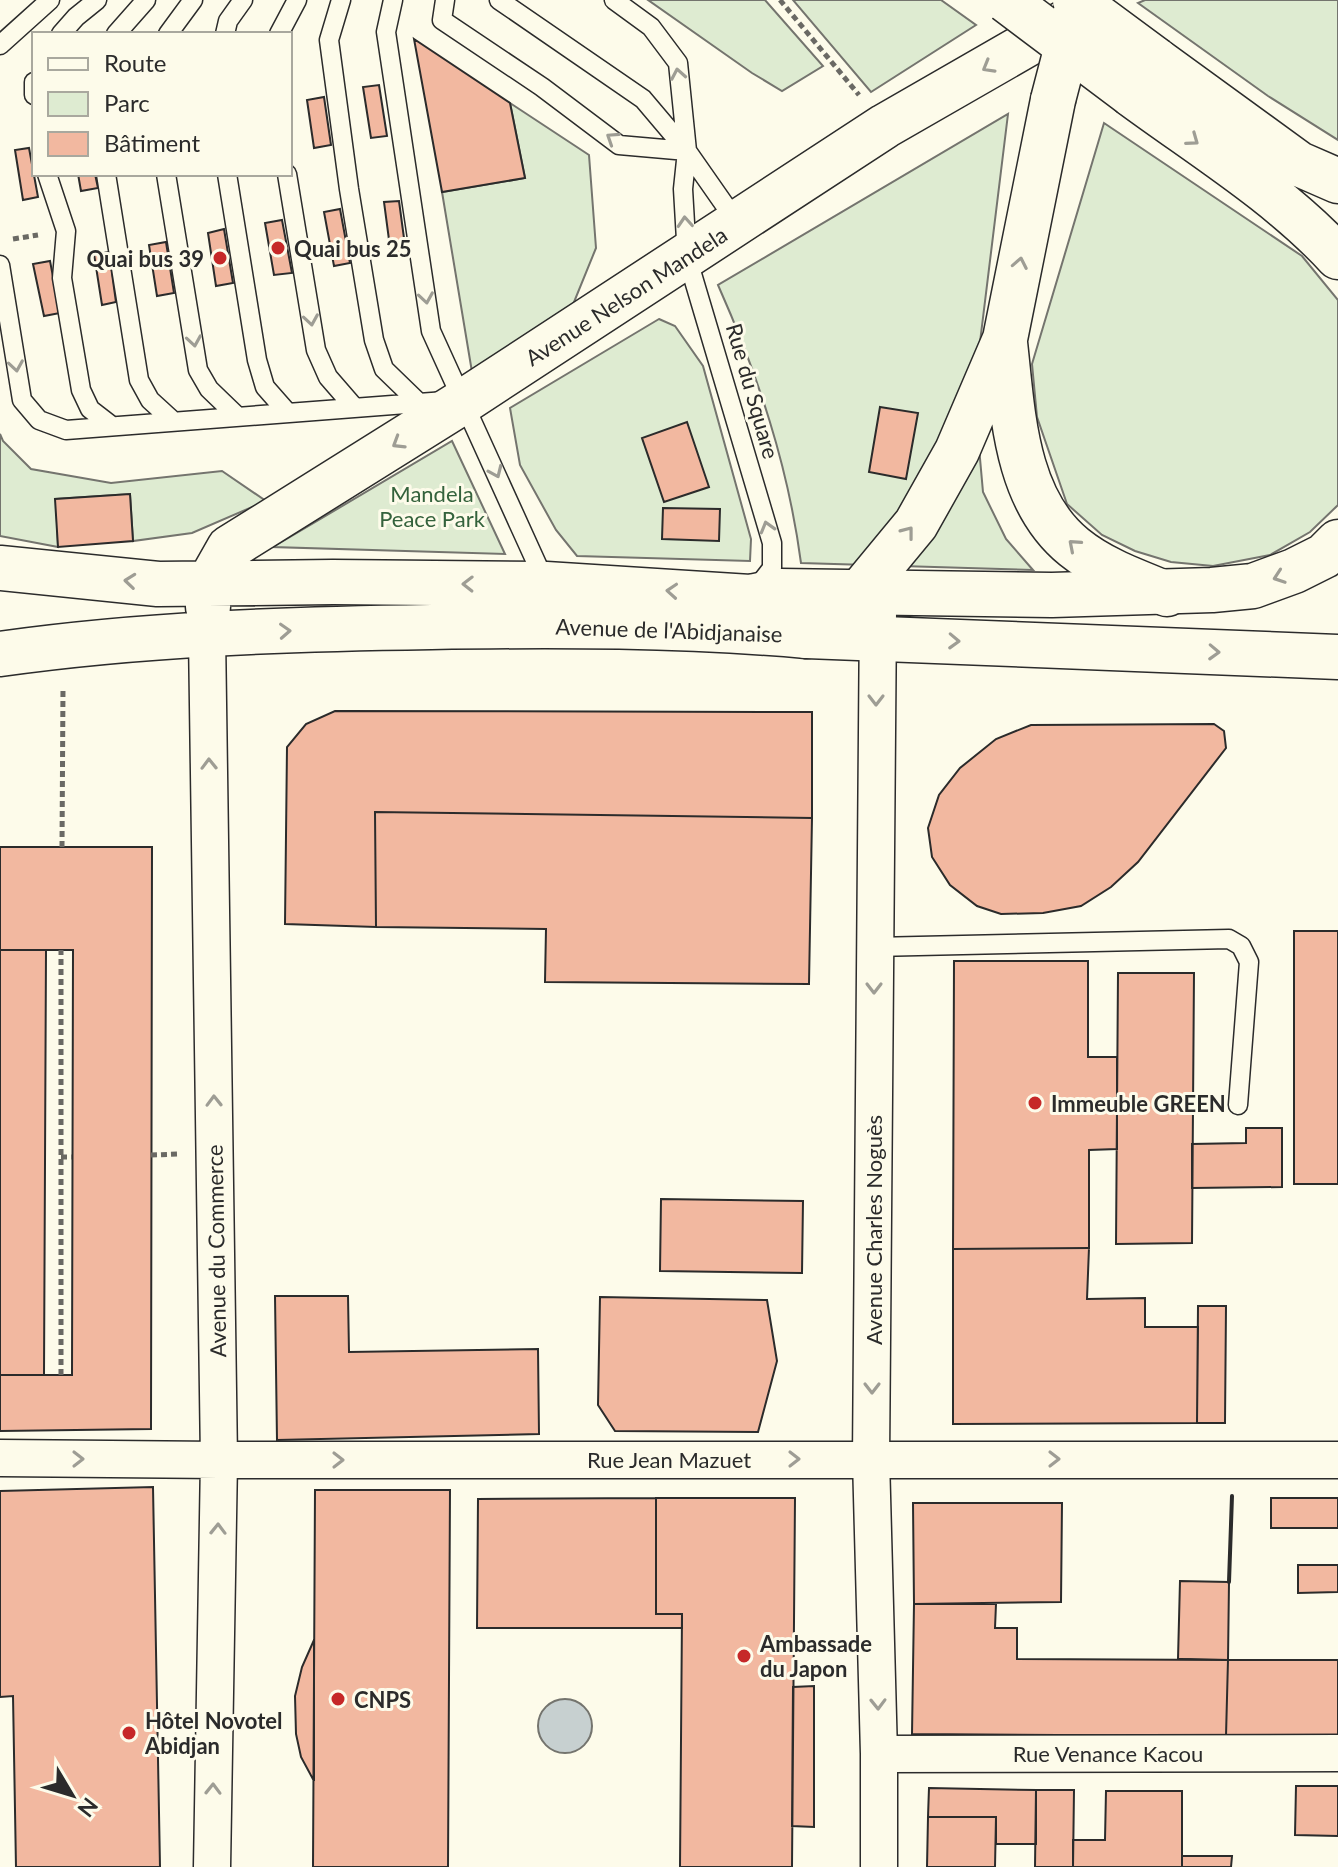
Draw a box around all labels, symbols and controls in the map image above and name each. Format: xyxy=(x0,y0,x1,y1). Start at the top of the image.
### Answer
legend xyxy=(32,32,292,176)
text: Route xyxy=(104,48,166,77)
one-way arrow xyxy=(982,57,997,73)
one-way arrow xyxy=(670,67,687,80)
text: Parc xyxy=(104,88,150,117)
text: Bâtiment xyxy=(104,128,201,157)
one-way arrow xyxy=(1185,130,1199,144)
one-way arrow xyxy=(607,133,621,148)
one-way arrow xyxy=(677,215,694,228)
street label: Avenue Nelson Mandela xyxy=(520,221,732,371)
place label: Quai bus 25 xyxy=(294,235,412,262)
marker: Quai bus 25 xyxy=(269,239,287,257)
place label: Quai bus 39 xyxy=(86,245,204,272)
marker: Quai bus 39 xyxy=(211,249,229,267)
one-way arrow xyxy=(1011,257,1028,270)
one-way arrow xyxy=(417,291,434,305)
one-way arrow xyxy=(302,313,319,327)
street label: Rue du Square xyxy=(721,320,785,462)
one-way arrow xyxy=(184,334,201,348)
one-way arrow xyxy=(7,360,24,373)
one-way arrow xyxy=(392,433,406,448)
one-way arrow xyxy=(486,464,502,479)
park label: Mandela Peace Park xyxy=(379,480,486,532)
one-way arrow xyxy=(760,520,776,534)
one-way arrow xyxy=(899,526,913,541)
one-way arrow xyxy=(1069,540,1084,555)
one-way arrow xyxy=(1273,567,1287,583)
one-way arrow xyxy=(124,573,137,590)
one-way arrow xyxy=(461,575,474,592)
one-way arrow xyxy=(665,583,678,600)
street label: Avenue de l'Abidjanaise xyxy=(555,613,783,647)
one-way arrow xyxy=(279,623,292,640)
one-way arrow xyxy=(948,632,961,649)
one-way arrow xyxy=(1208,644,1221,661)
one-way arrow xyxy=(867,694,885,707)
one-way arrow xyxy=(200,757,218,770)
one-way arrow xyxy=(865,982,883,995)
place label: Immeuble GREEN xyxy=(1051,1090,1226,1117)
one-way arrow xyxy=(205,1094,223,1107)
marker: Immeuble GREEN xyxy=(1026,1094,1044,1112)
street label: Avenue Charles Noguès xyxy=(860,1115,887,1345)
street label: Avenue du Commerce xyxy=(201,1144,231,1358)
one-way arrow xyxy=(863,1382,881,1395)
street label: Rue Jean Mazuet xyxy=(587,1446,751,1473)
one-way arrow xyxy=(72,1450,85,1468)
one-way arrow xyxy=(788,1450,801,1468)
one-way arrow xyxy=(1048,1450,1061,1468)
one-way arrow xyxy=(332,1451,345,1469)
one-way arrow xyxy=(209,1522,226,1535)
place label: Ambassade du Japon xyxy=(759,1630,872,1682)
marker: Ambassade du Japon xyxy=(735,1647,753,1665)
place label: CNPS xyxy=(354,1686,411,1713)
marker: CNPS xyxy=(329,1690,347,1708)
one-way arrow xyxy=(869,1698,886,1711)
place label: Hôtel Novotel Abidjan xyxy=(144,1707,283,1759)
marker: Hôtel Novotel Abidjan xyxy=(120,1724,138,1742)
street label: Rue Venance Kacou xyxy=(1013,1740,1203,1767)
north arrow xyxy=(32,1755,112,1835)
one-way arrow xyxy=(204,1782,222,1795)
text: N xyxy=(72,1793,104,1823)

